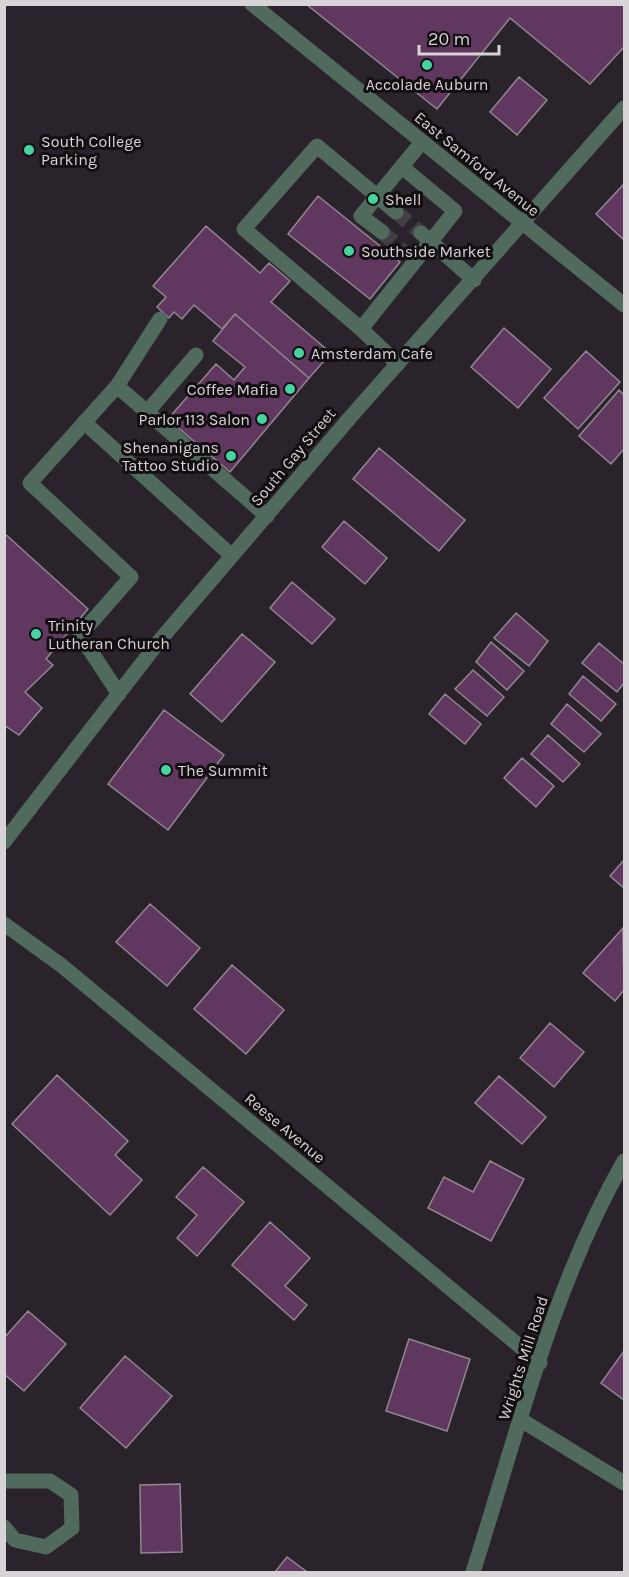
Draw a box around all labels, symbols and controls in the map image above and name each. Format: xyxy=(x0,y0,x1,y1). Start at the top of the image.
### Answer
scale bar xyxy=(419,18,498,56)
text: 20 m xyxy=(428,28,470,50)
marker: Accolade Auburn xyxy=(420,58,434,72)
place label: Accolade Auburn xyxy=(366,75,488,94)
street label: East Samford Avenue xyxy=(411,108,543,220)
place label: South College Parking xyxy=(41,132,142,169)
marker: South College Parking xyxy=(22,143,36,157)
place label: Shell xyxy=(385,190,422,209)
marker: Shell xyxy=(366,192,380,206)
place label: Southside Market xyxy=(361,242,491,261)
marker: Southside Market xyxy=(342,244,356,258)
place label: Amsterdam Cafe xyxy=(311,344,433,363)
marker: Amsterdam Cafe xyxy=(292,346,306,360)
place label: Coffee Mafia xyxy=(187,380,278,399)
marker: Coffee Mafia xyxy=(283,382,297,396)
street label: South Gay Street xyxy=(247,404,339,510)
place label: Parlor 113 Salon xyxy=(139,410,250,429)
marker: Parlor 113 Salon xyxy=(255,412,269,426)
place label: Shenanigans Tattoo Studio xyxy=(122,438,219,475)
marker: Shenanigans Tattoo Studio xyxy=(224,449,238,463)
place label: Trinity Lutheran Church xyxy=(48,616,170,653)
marker: Trinity Lutheran Church xyxy=(29,627,43,641)
place label: The Summit xyxy=(178,761,268,780)
marker: The Summit xyxy=(159,763,173,777)
street label: Reese Avenue xyxy=(241,1089,329,1167)
street label: Wrights Mill Road xyxy=(494,1294,552,1422)

